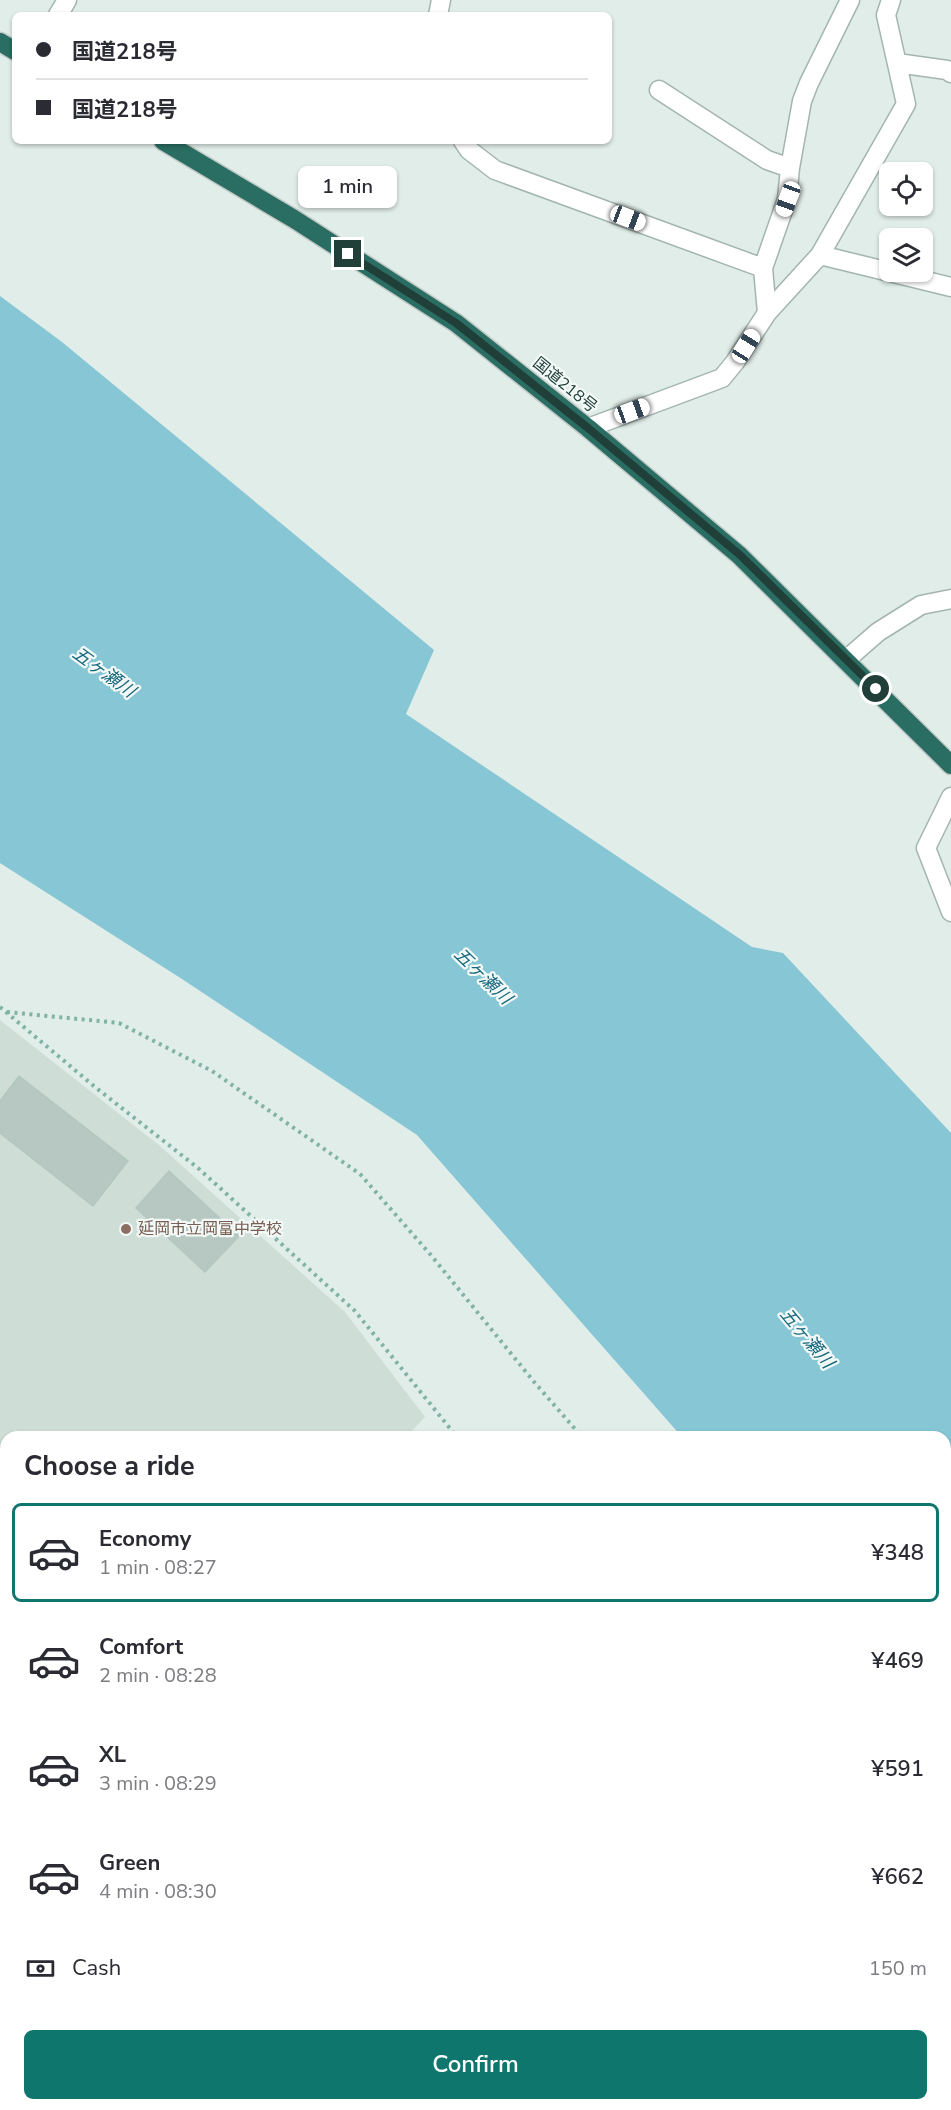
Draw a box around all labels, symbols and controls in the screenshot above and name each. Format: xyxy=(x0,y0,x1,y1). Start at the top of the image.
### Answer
text: 国道218号 xyxy=(72,37,178,67)
text: 国道218号 xyxy=(72,95,178,125)
map controls xyxy=(879,162,933,282)
button: locate xyxy=(879,162,933,216)
callout: 1 min xyxy=(298,167,398,209)
text: 1 min xyxy=(322,173,373,200)
car xyxy=(773,179,803,219)
car xyxy=(608,203,648,233)
button: layers xyxy=(879,228,933,282)
route end xyxy=(334,240,361,267)
car xyxy=(729,326,763,366)
street label: 国道218号 xyxy=(528,352,602,418)
car xyxy=(612,396,652,426)
water label: 五ヶ瀬川 xyxy=(68,641,142,704)
route start xyxy=(862,675,889,702)
water label: 五ヶ瀬川 xyxy=(449,942,519,1011)
place label: 延岡市立岡富中学校 xyxy=(138,1218,282,1240)
marker: 延岡市立岡富中学校 xyxy=(119,1222,133,1236)
water label: 五ヶ瀬川 xyxy=(775,1303,841,1375)
text: Choose a ride xyxy=(24,1448,195,1485)
text: Economy xyxy=(99,1524,191,1554)
icon: car xyxy=(27,1526,81,1580)
text: ¥348 xyxy=(871,1538,924,1568)
text: 1 min · 08:27 xyxy=(99,1554,217,1581)
text: Comfort xyxy=(99,1632,183,1662)
icon: car xyxy=(27,1634,81,1688)
text: ¥469 xyxy=(871,1646,924,1676)
text: 2 min · 08:28 xyxy=(99,1662,217,1689)
text: XL xyxy=(99,1740,126,1770)
icon: car xyxy=(27,1742,81,1796)
text: ¥591 xyxy=(871,1754,924,1784)
text: 3 min · 08:29 xyxy=(99,1770,217,1797)
text: Green xyxy=(99,1848,160,1878)
icon: car xyxy=(27,1850,81,1904)
text: ¥662 xyxy=(871,1862,924,1892)
text: 4 min · 08:30 xyxy=(99,1878,217,1905)
icon: cash xyxy=(24,1952,57,1985)
text: Cash xyxy=(72,1953,121,1983)
text: 150 m xyxy=(869,1955,927,1982)
button: Confirm xyxy=(24,2030,927,2099)

